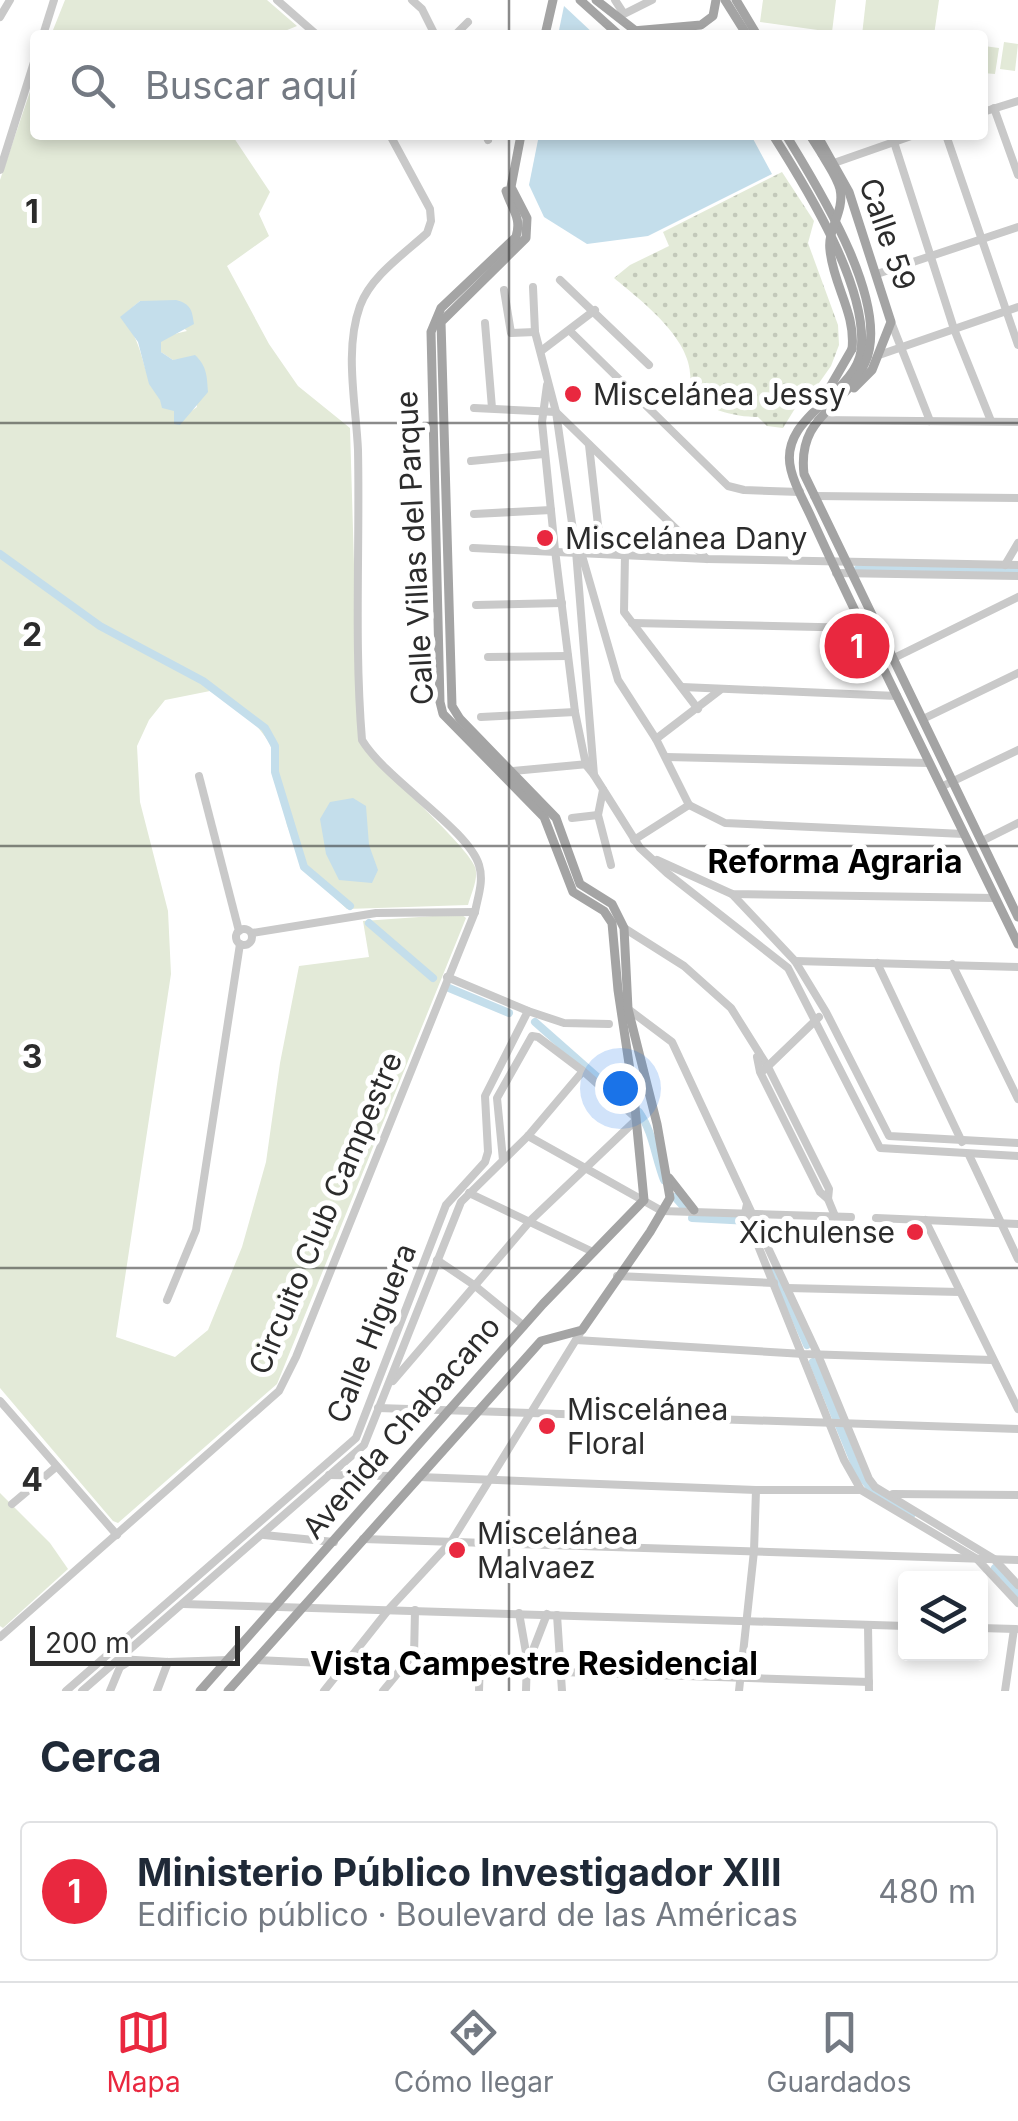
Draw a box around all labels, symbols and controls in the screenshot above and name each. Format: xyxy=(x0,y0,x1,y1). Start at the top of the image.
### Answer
search box xyxy=(30,30,988,140)
icon: search xyxy=(65,58,120,113)
text: Buscar aquí xyxy=(145,62,357,108)
street label: Calle 59 xyxy=(852,173,924,295)
text: 1 xyxy=(25,192,39,231)
place label: Miscelánea Jessy xyxy=(593,376,846,412)
marker: Miscelánea Jessy xyxy=(562,383,584,405)
street label: Calle Villas del Parque xyxy=(388,390,440,706)
place label: Miscelánea Dany xyxy=(565,520,808,556)
marker: Miscelánea Dany xyxy=(534,527,556,549)
pin: 1 xyxy=(824,608,890,684)
text: 2 xyxy=(22,615,42,654)
district label: Reforma Agraria xyxy=(707,842,963,881)
text: 3 xyxy=(22,1037,42,1076)
street label: Circuito Club Campestre xyxy=(241,1046,409,1380)
your location xyxy=(595,1063,646,1114)
place label: Xichulense xyxy=(739,1214,895,1250)
marker: Xichulense xyxy=(904,1221,926,1243)
street label: Calle Higuera xyxy=(319,1238,423,1428)
street label: Avenida Chabacano xyxy=(295,1308,507,1546)
place label: Miscelánea Floral xyxy=(567,1391,728,1461)
marker: Miscelánea Floral xyxy=(536,1415,558,1437)
text: 4 xyxy=(21,1460,43,1499)
place label: Miscelánea Malvaez xyxy=(477,1515,638,1585)
marker: Miscelánea Malvaez xyxy=(446,1539,468,1561)
map controls xyxy=(898,1571,988,1661)
button: layers xyxy=(898,1571,988,1661)
scale bar xyxy=(30,1621,240,1666)
text: 200 m xyxy=(45,1626,130,1660)
district label: Vista Campestre Residencial xyxy=(310,1644,758,1683)
text: Cerca xyxy=(40,1731,162,1782)
text: Ministerio Público Investigador XIII xyxy=(137,1849,782,1895)
text: 1 xyxy=(68,1872,81,1911)
text: 480 m xyxy=(878,1872,976,1911)
text: Edificio público · Boulevard de las Américas xyxy=(137,1895,798,1934)
tab: Mapa xyxy=(107,2005,181,2099)
tab: Cómo llegar xyxy=(394,2005,554,2099)
tab: Guardados xyxy=(767,2005,911,2099)

